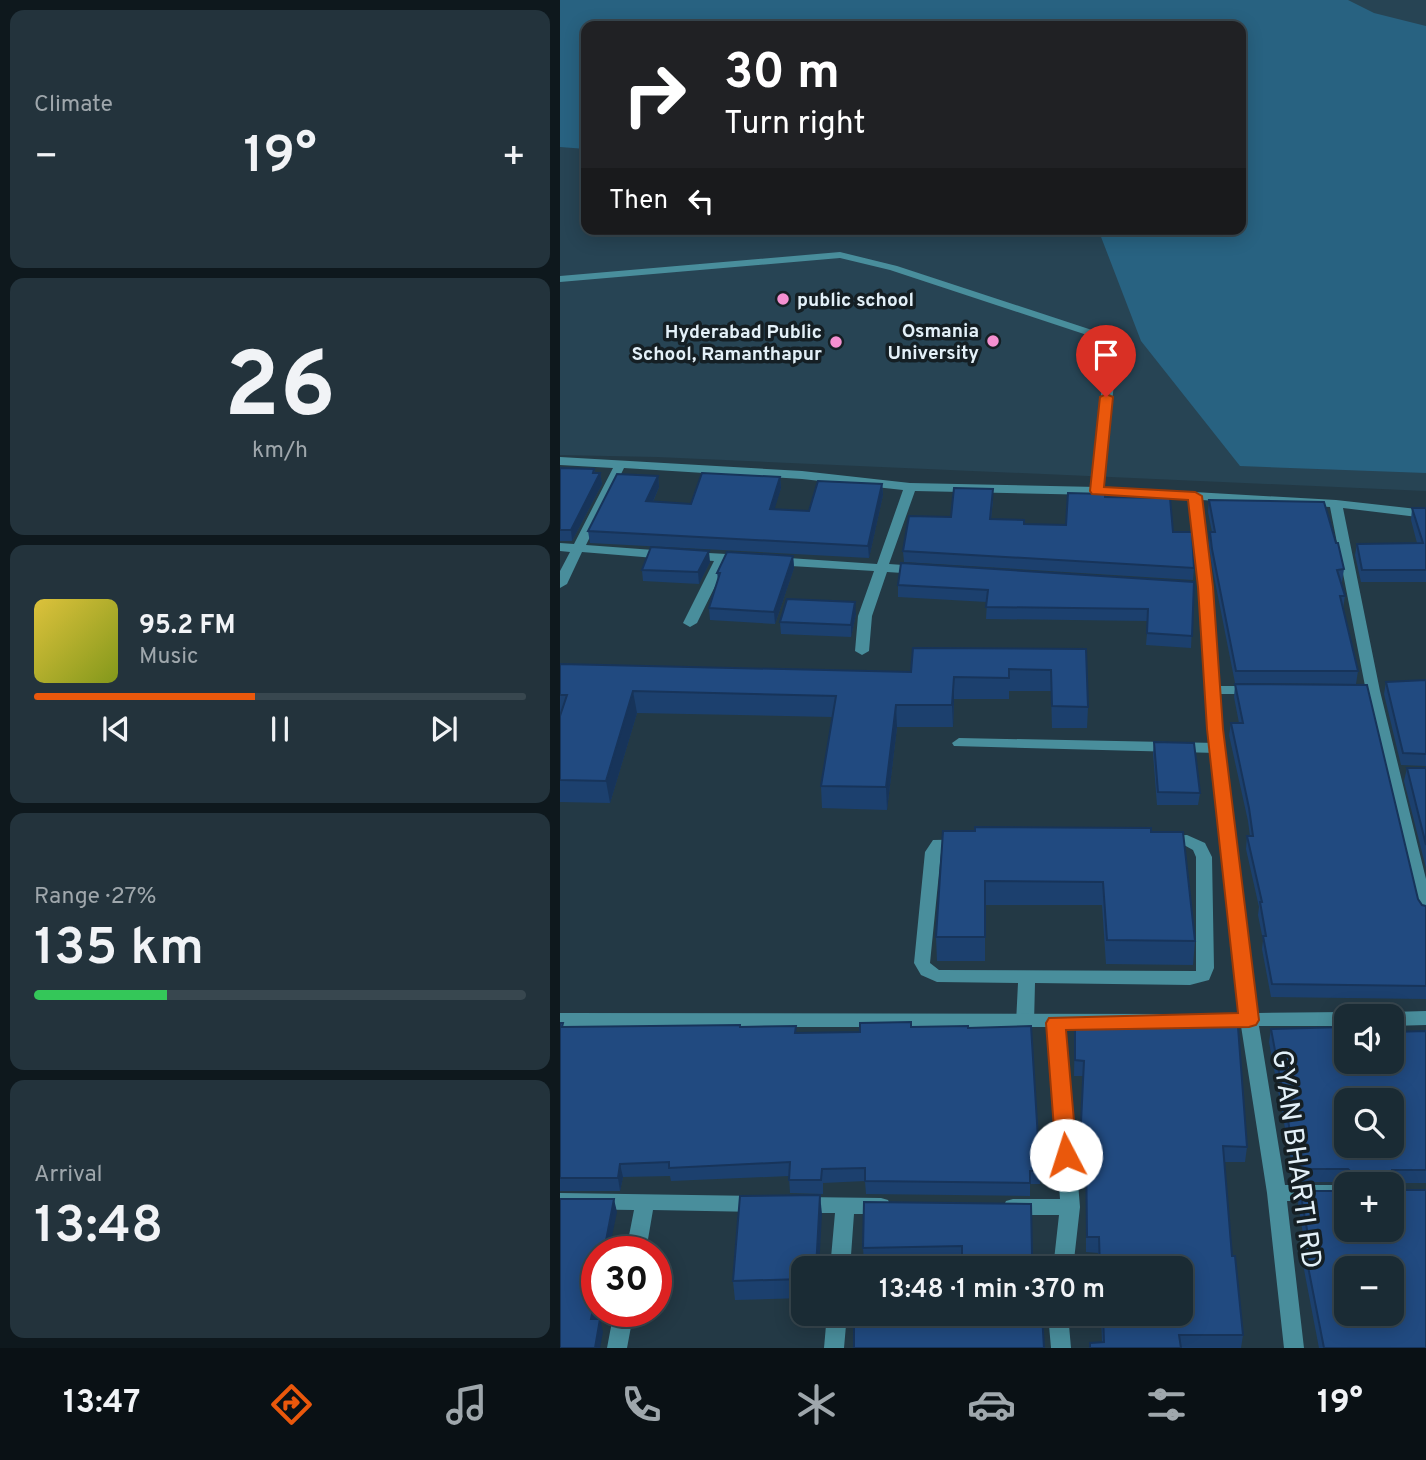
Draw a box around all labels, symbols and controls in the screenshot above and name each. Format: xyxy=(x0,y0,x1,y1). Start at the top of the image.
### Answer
text: 30 m xyxy=(724,44,840,106)
icon: right xyxy=(609,49,700,140)
text: Climate xyxy=(34,91,113,120)
text: Turn right xyxy=(724,105,866,145)
text: 19° xyxy=(243,125,317,191)
text: − xyxy=(34,134,59,183)
text: + xyxy=(501,134,526,183)
icon: left xyxy=(682,182,720,220)
text: Then xyxy=(609,185,668,218)
place label: public school xyxy=(797,289,914,313)
marker: public school xyxy=(775,291,791,307)
place label: Osmania University xyxy=(887,320,979,366)
place label: Hyderabad Public School, Ramanthapur xyxy=(632,321,822,367)
pin xyxy=(1076,325,1136,397)
marker: Osmania University xyxy=(985,333,1001,349)
text: 26 xyxy=(224,334,336,449)
marker: Hyderabad Public School, Ramanthapur xyxy=(828,334,844,350)
icon: arrive xyxy=(1087,336,1125,374)
text: km/h xyxy=(252,437,308,466)
text: 95.2 FM xyxy=(139,610,236,643)
text: Music xyxy=(139,643,199,672)
icon: previous xyxy=(97,710,135,748)
icon: pause xyxy=(261,710,299,748)
icon: next xyxy=(425,710,463,748)
text: Range · 27% xyxy=(34,883,157,912)
text: 135 km xyxy=(34,917,204,983)
map controls xyxy=(1334,1004,1404,1326)
button: sound xyxy=(1334,1004,1404,1074)
street label: GYAN BHARTI RD xyxy=(1262,1048,1328,1271)
button: search xyxy=(1334,1088,1404,1158)
position arrow xyxy=(1029,1118,1103,1192)
text: Arrival xyxy=(34,1161,103,1190)
button: + xyxy=(1334,1172,1404,1242)
text: 13:48 xyxy=(34,1195,163,1261)
speed limit sign: 30 xyxy=(581,1236,672,1327)
button: − xyxy=(1334,1256,1404,1326)
text: 13:48 · 1 min · 370 m xyxy=(879,1274,1105,1307)
icon: directions xyxy=(267,1380,316,1429)
icon: music xyxy=(442,1380,491,1429)
icon: phone xyxy=(617,1380,666,1429)
icon: climate xyxy=(792,1380,841,1429)
icon: car xyxy=(967,1380,1016,1429)
icon: filters xyxy=(1142,1380,1191,1429)
text: 13:47 xyxy=(63,1384,141,1424)
text: 19° xyxy=(1317,1384,1363,1424)

